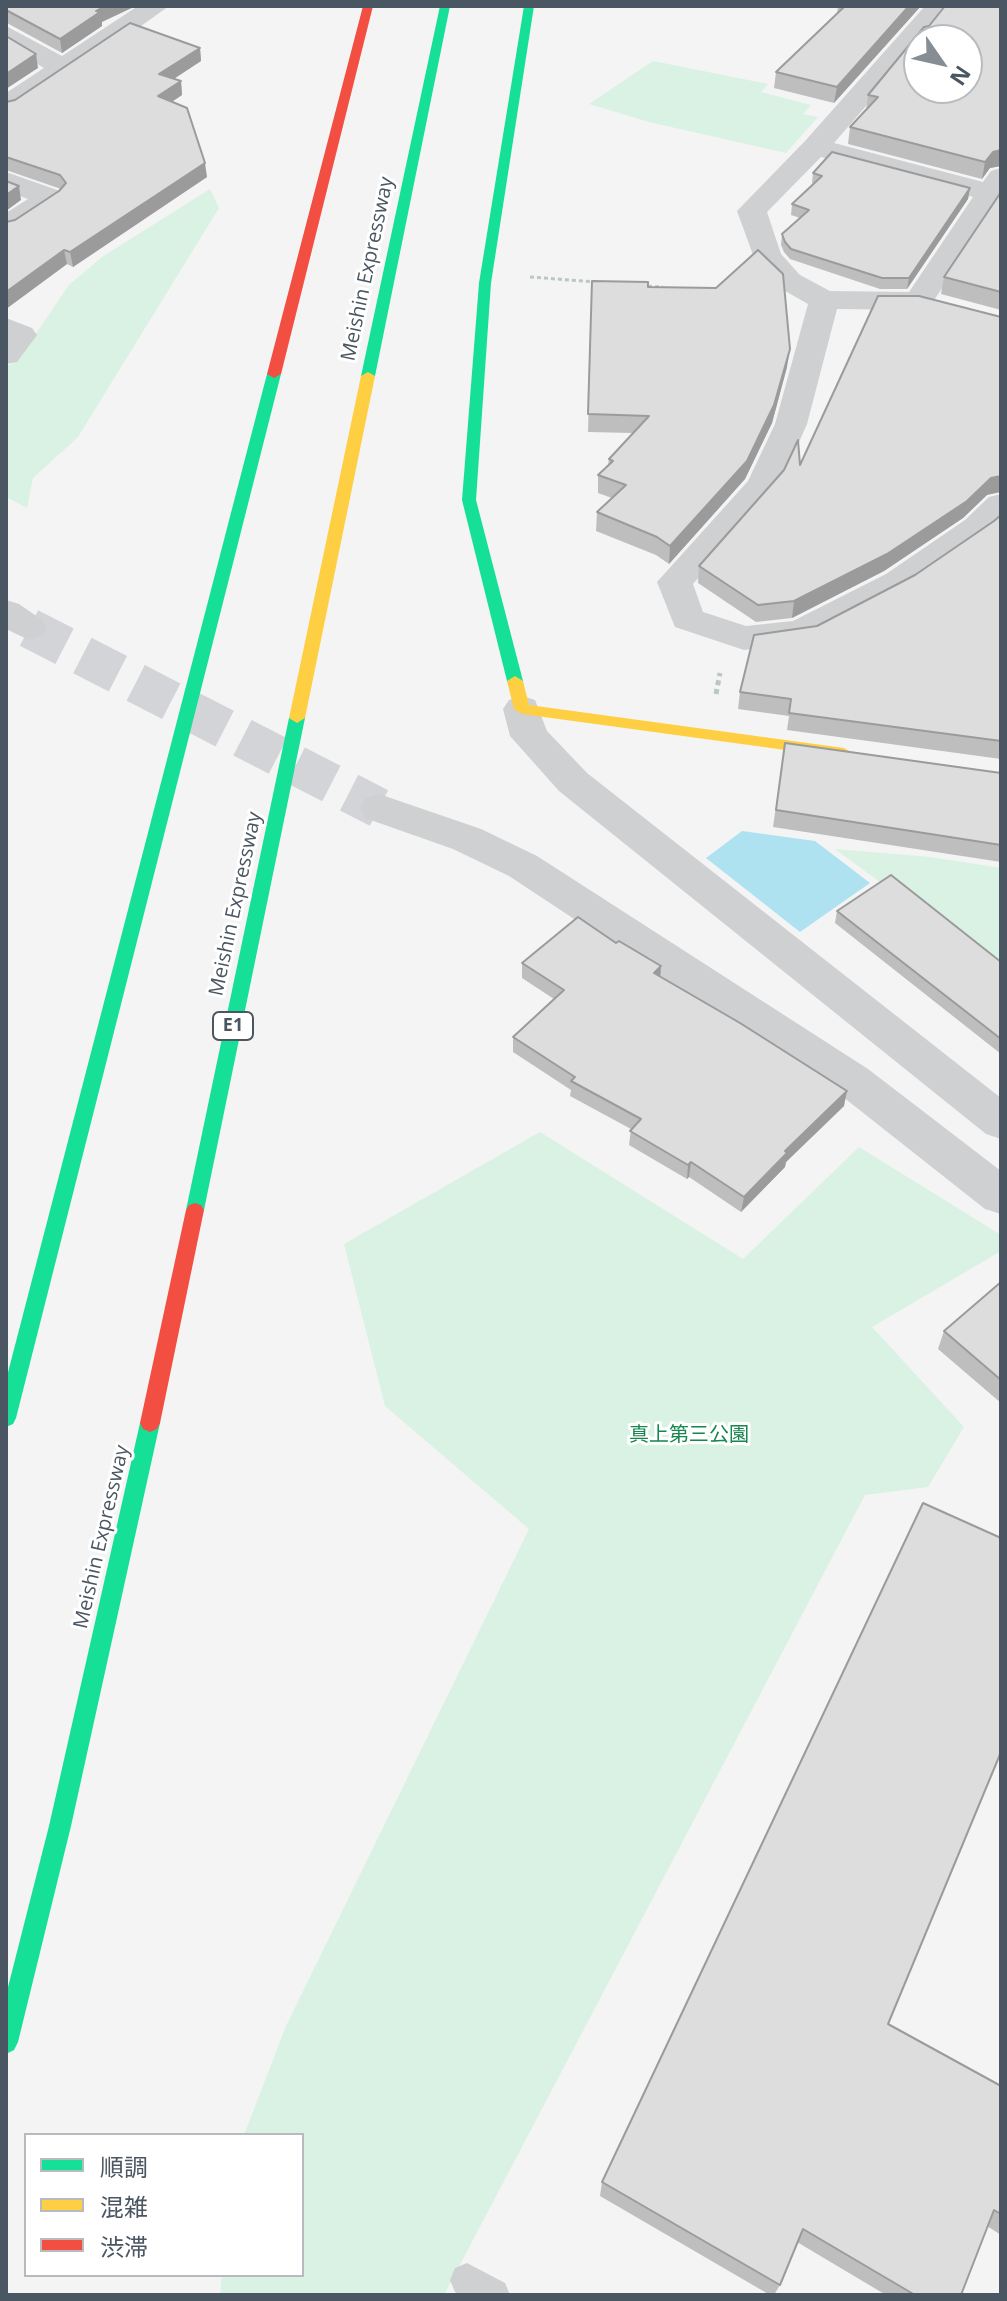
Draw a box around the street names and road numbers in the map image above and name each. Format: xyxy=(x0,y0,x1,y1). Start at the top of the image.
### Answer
street label: Meishin Expressway xyxy=(337,175,399,363)
street label: Meishin Expressway xyxy=(205,810,267,998)
road number: E1 xyxy=(213,1012,253,1040)
street label: Meishin Expressway xyxy=(69,1443,135,1631)

